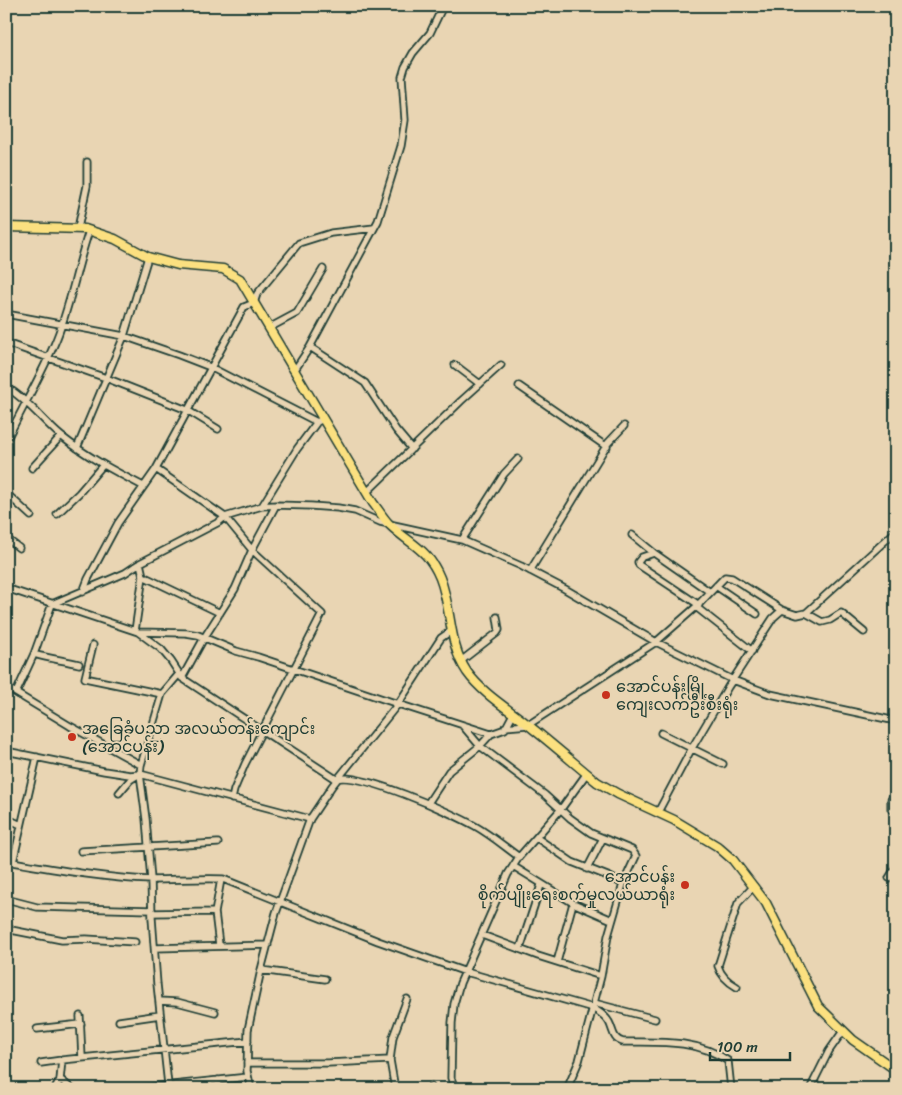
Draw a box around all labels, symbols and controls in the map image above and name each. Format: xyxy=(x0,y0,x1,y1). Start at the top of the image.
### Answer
place label: အောင်ပန်းမြို့ ကျေးလက်ဦးစီးရုံး xyxy=(616,672,738,719)
marker: အောင်ပန်းမြို့ ကျေးလက်ဦးစီးရုံး xyxy=(600,689,612,701)
place label: အခြေခံပညာ အလယ်တန်းကျောင်း (အောင်ပန်း) xyxy=(82,714,315,761)
marker: အခြေခံပညာ အလယ်တန်းကျောင်း (အောင်ပန်း) xyxy=(66,731,78,743)
place label: အောင်ပန်း စိုက်ပျိုးရေးစက်မှုလယ်ယာရုံး xyxy=(478,862,675,909)
marker: အောင်ပန်း စိုက်ပျိုးရေးစက်မှုလယ်ယာရုံး xyxy=(679,879,691,891)
scale bar xyxy=(710,1030,790,1062)
text: 100 m xyxy=(717,1034,758,1060)

